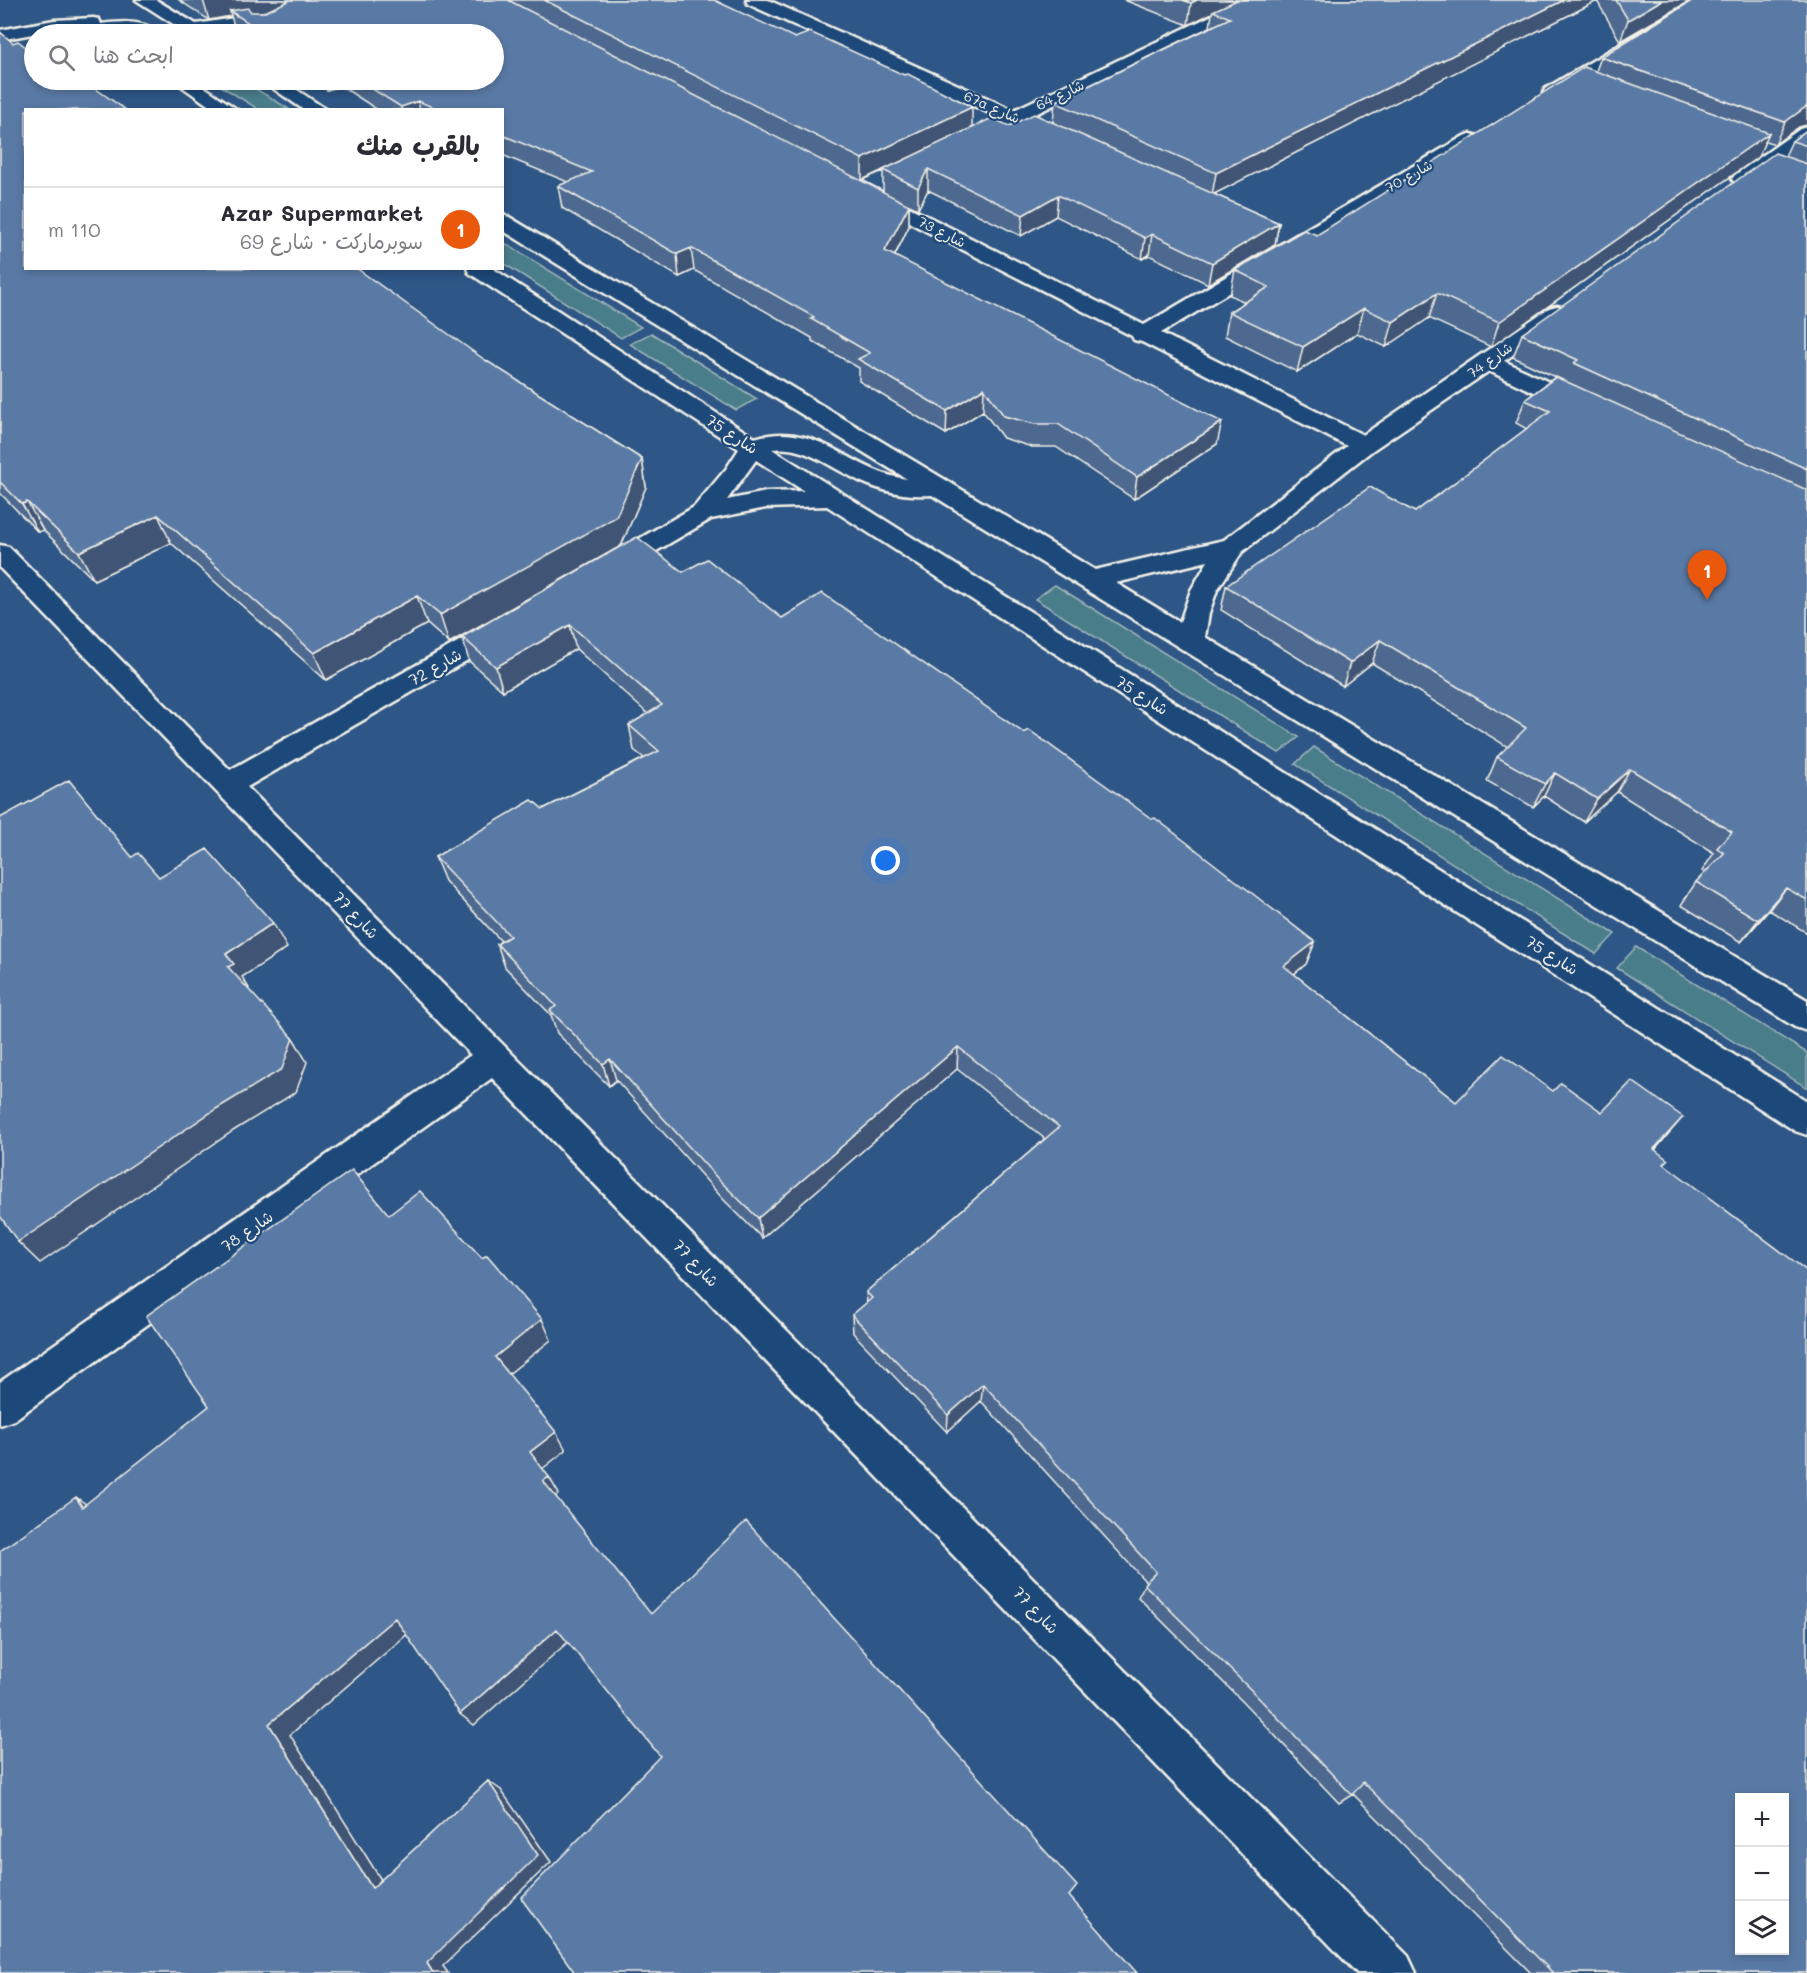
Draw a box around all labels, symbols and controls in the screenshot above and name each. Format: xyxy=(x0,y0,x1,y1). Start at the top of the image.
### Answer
search box xyxy=(24,24,504,90)
text: ابحث هنا xyxy=(93,40,174,69)
icon: search xyxy=(45,41,78,74)
street label: شارع 64 xyxy=(1032,75,1088,115)
street label: 67a شارع xyxy=(961,86,1023,128)
text: بالقرب منك xyxy=(357,128,480,162)
street label: شارع 70 xyxy=(1382,155,1436,197)
text: Azar Supermarket xyxy=(220,198,423,227)
street label: شارع 73 xyxy=(915,212,969,252)
text: 110 m xyxy=(48,216,101,242)
text: 1 xyxy=(456,216,465,242)
text: سوبرماركت · شارع 69 xyxy=(240,228,423,254)
street label: شارع 74 xyxy=(1463,337,1517,383)
street label: شارع 75 xyxy=(701,409,762,460)
pin: 1 xyxy=(1688,550,1726,600)
street label: شارع 72 xyxy=(405,643,466,692)
street label: شارع 75 xyxy=(1111,670,1172,721)
your location xyxy=(871,846,900,875)
street label: شارع 77 xyxy=(327,887,384,944)
street label: شارع 75 xyxy=(1521,930,1582,981)
street label: شارع 78 xyxy=(217,1205,278,1258)
street label: شارع 77 xyxy=(667,1235,724,1292)
street label: شارع 77 xyxy=(1007,1582,1064,1639)
map controls xyxy=(1735,1793,1789,1955)
button: + xyxy=(1735,1793,1789,1847)
button: − xyxy=(1735,1847,1789,1901)
button: layers xyxy=(1735,1901,1789,1955)

